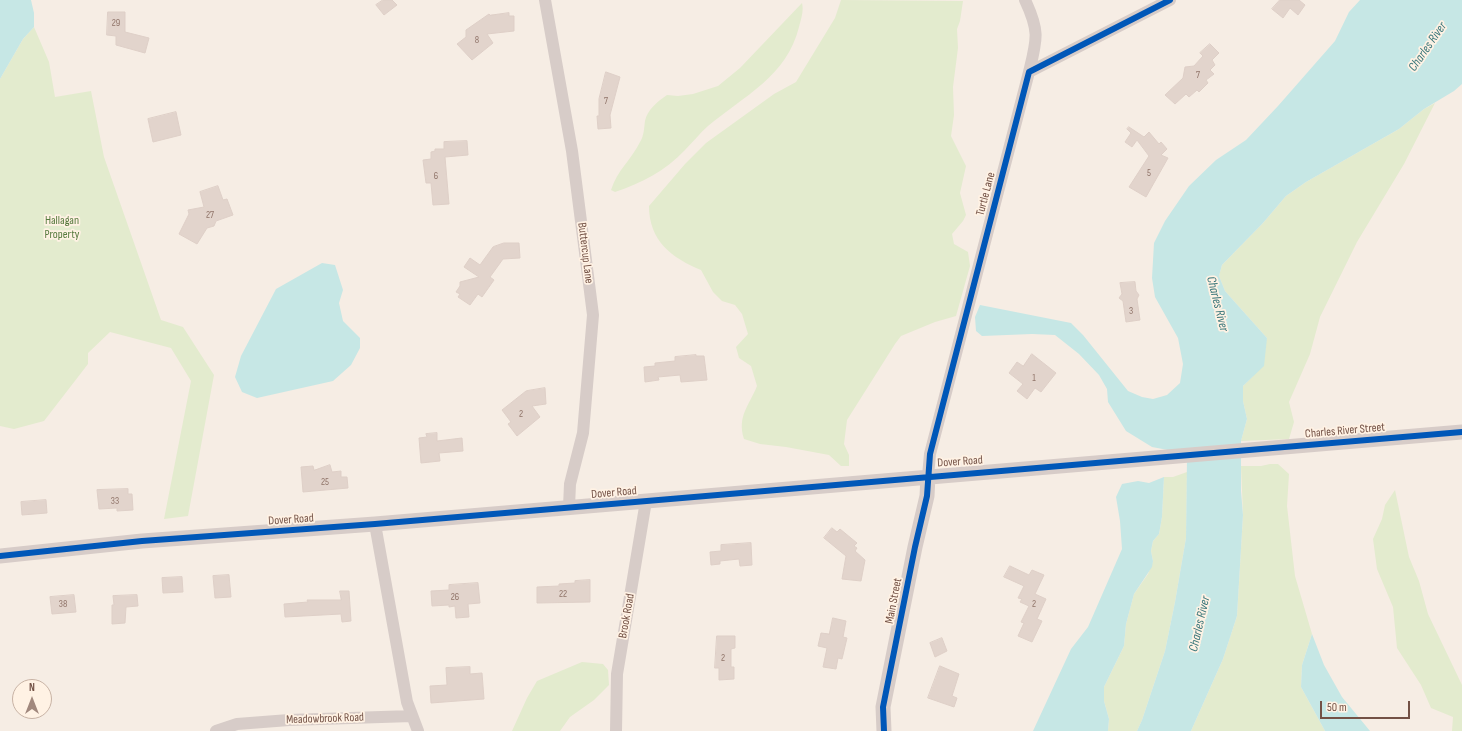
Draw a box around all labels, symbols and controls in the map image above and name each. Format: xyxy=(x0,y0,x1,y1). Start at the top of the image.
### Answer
house number: 29 xyxy=(112,17,120,29)
water label: Charles River xyxy=(1405,19,1451,75)
house number: 8 xyxy=(475,34,479,46)
house number: 7 xyxy=(1196,69,1200,81)
house number: 7 xyxy=(604,95,608,107)
house number: 5 xyxy=(1147,167,1151,179)
house number: 6 xyxy=(434,170,438,182)
street label: Turtle Lane xyxy=(973,171,999,217)
house number: 27 xyxy=(206,209,214,221)
park label: Hallagan Property xyxy=(45,214,79,242)
street label: Buttercup Lane xyxy=(574,222,596,284)
water label: Charles River xyxy=(1203,275,1231,333)
house number: 3 xyxy=(1129,305,1133,317)
house number: 1 xyxy=(1032,372,1036,384)
house number: 2 xyxy=(519,408,523,420)
street label: Charles River Street xyxy=(1304,420,1386,442)
street label: Dover Road xyxy=(937,453,983,471)
house number: 25 xyxy=(321,476,329,488)
street label: Dover Road xyxy=(591,484,637,502)
house number: 33 xyxy=(111,495,119,507)
street label: Dover Road xyxy=(268,511,314,529)
street label: Main Street xyxy=(883,577,905,625)
house number: 22 xyxy=(559,588,567,600)
house number: 26 xyxy=(451,591,459,603)
street label: Brook Road xyxy=(616,593,638,639)
water label: Charles River xyxy=(1186,595,1214,653)
house number: 38 xyxy=(59,598,67,610)
house number: 2 xyxy=(1032,598,1036,610)
house number: 2 xyxy=(721,652,725,664)
north arrow xyxy=(12,679,52,719)
text: N xyxy=(29,681,35,694)
scale bar xyxy=(1322,693,1412,719)
text: 50 m xyxy=(1327,700,1347,715)
street label: Meadowbrook Road xyxy=(286,710,364,728)

